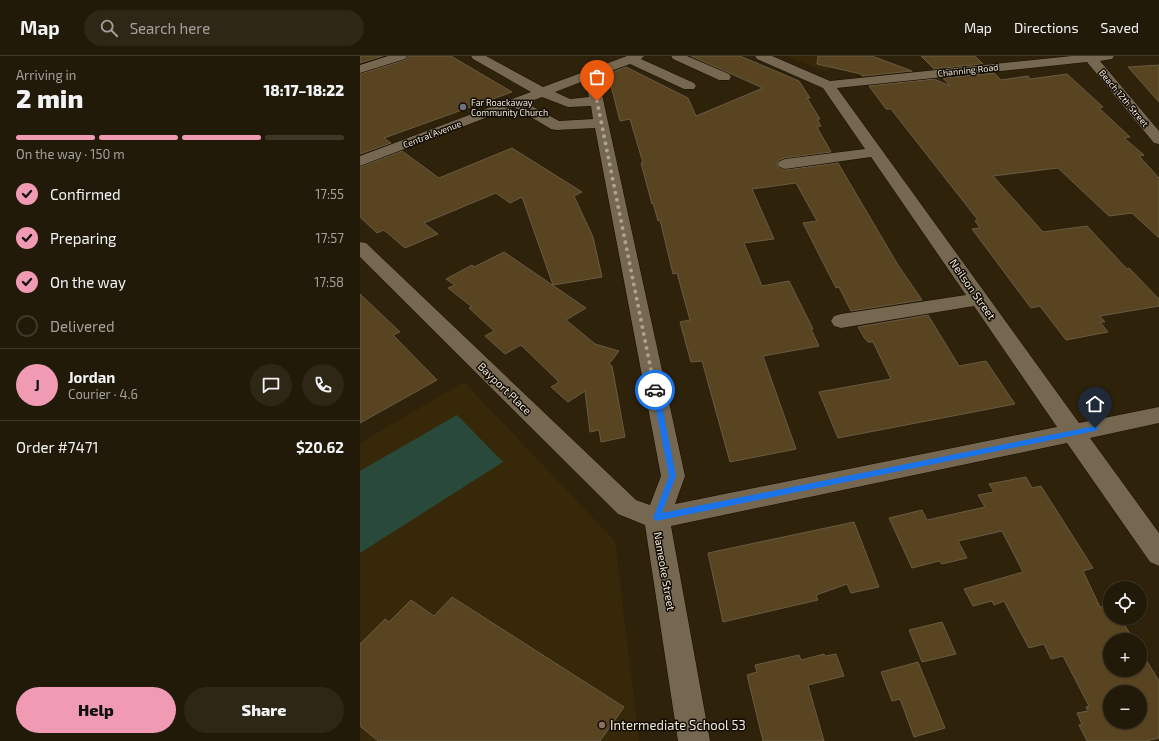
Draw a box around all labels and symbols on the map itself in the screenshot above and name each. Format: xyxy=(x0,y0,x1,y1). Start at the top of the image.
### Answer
pin xyxy=(580,60,614,101)
street label: Channing Road xyxy=(937,61,999,79)
street label: Beach 12th Street xyxy=(1097,67,1151,129)
place label: Far Roackaway Community Church xyxy=(471,97,548,118)
marker: Far Roackaway Community Church xyxy=(458,102,468,112)
street label: Central Avenue xyxy=(401,118,463,150)
street label: Neilson Street xyxy=(947,256,999,322)
street label: Bayport Place xyxy=(476,359,535,417)
courier xyxy=(635,370,675,410)
pin xyxy=(1078,387,1112,428)
street label: Nameoke Street xyxy=(652,531,678,611)
place label: Intermediate School 53 xyxy=(610,717,746,733)
marker: Intermediate School 53 xyxy=(597,720,607,730)

